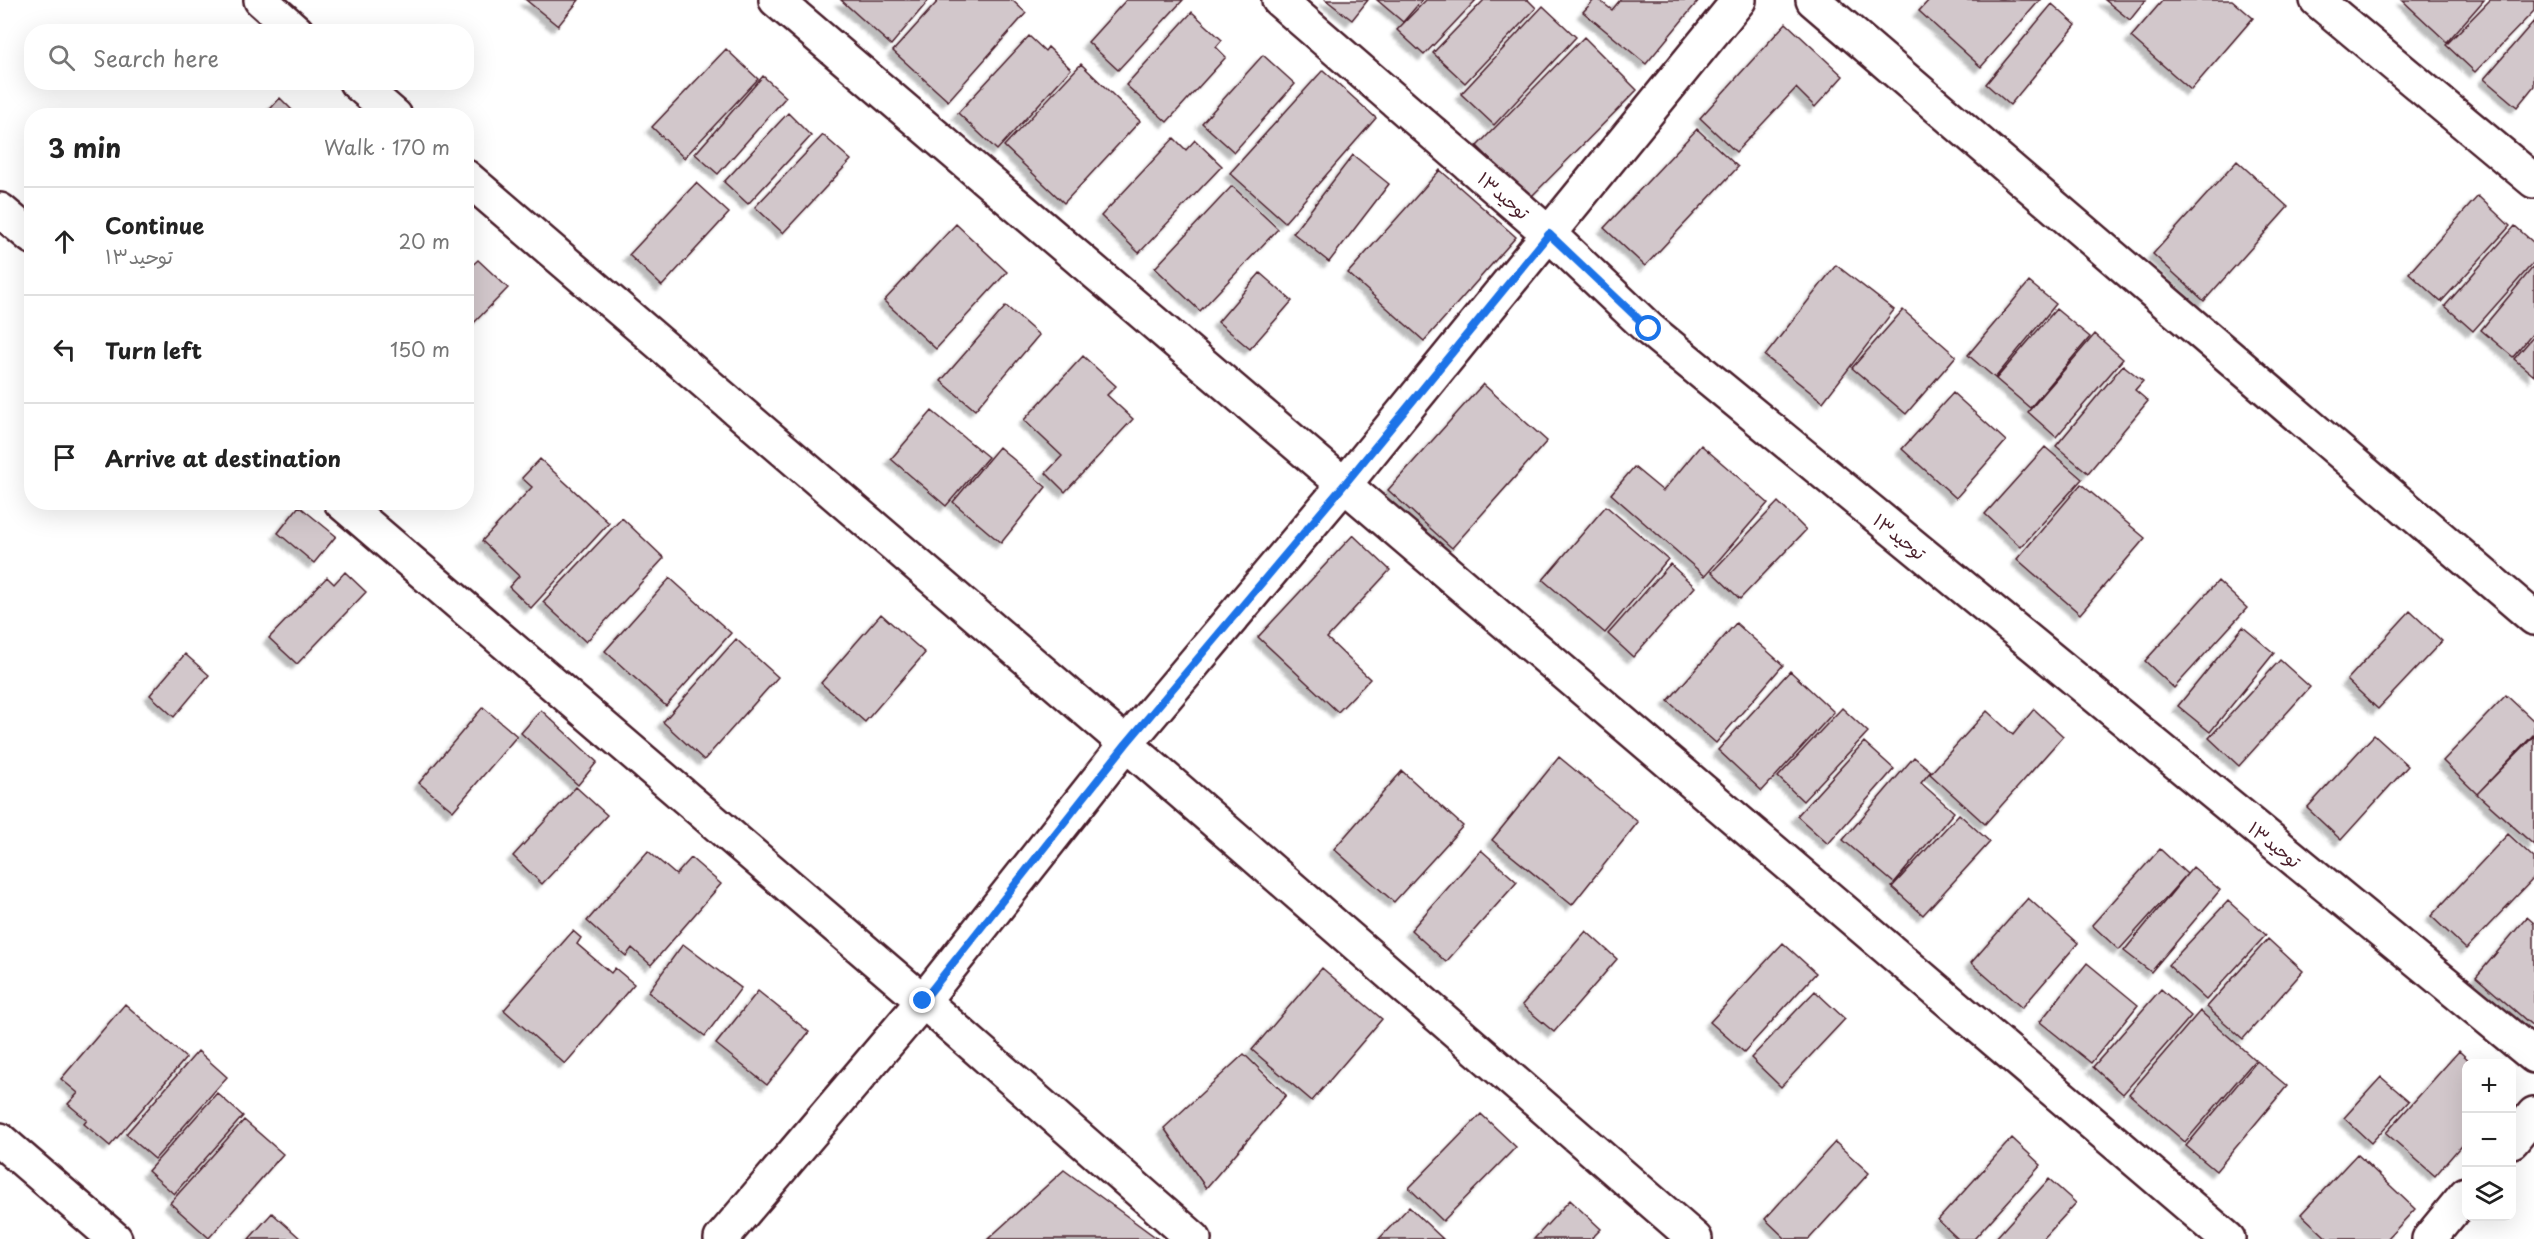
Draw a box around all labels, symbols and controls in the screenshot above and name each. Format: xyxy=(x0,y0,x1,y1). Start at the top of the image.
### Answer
search box xyxy=(24,24,474,90)
icon: search xyxy=(45,41,78,74)
text: Search here xyxy=(93,41,219,74)
text: 3 min xyxy=(48,128,121,167)
text: Walk · 170 m xyxy=(324,132,450,162)
street label: توحید۱۳ xyxy=(1472,165,1536,226)
text: Continue xyxy=(105,208,204,241)
icon: ahead xyxy=(48,225,81,258)
text: 20 m xyxy=(398,226,450,256)
text: توحید۱۳ xyxy=(105,241,173,271)
route start xyxy=(1635,315,1661,341)
icon: left xyxy=(48,333,81,366)
text: Turn left xyxy=(105,333,202,366)
text: 150 m xyxy=(390,334,450,364)
icon: arrive xyxy=(48,441,81,474)
text: Arrive at destination xyxy=(105,441,341,474)
street label: توحید۱۳ xyxy=(1868,506,1933,566)
street label: توحید۱۳ xyxy=(2243,814,2308,874)
route end xyxy=(909,987,935,1013)
map controls xyxy=(2462,1059,2516,1221)
button: + xyxy=(2462,1059,2516,1113)
button: − xyxy=(2462,1113,2516,1167)
button: layers xyxy=(2462,1167,2516,1221)

